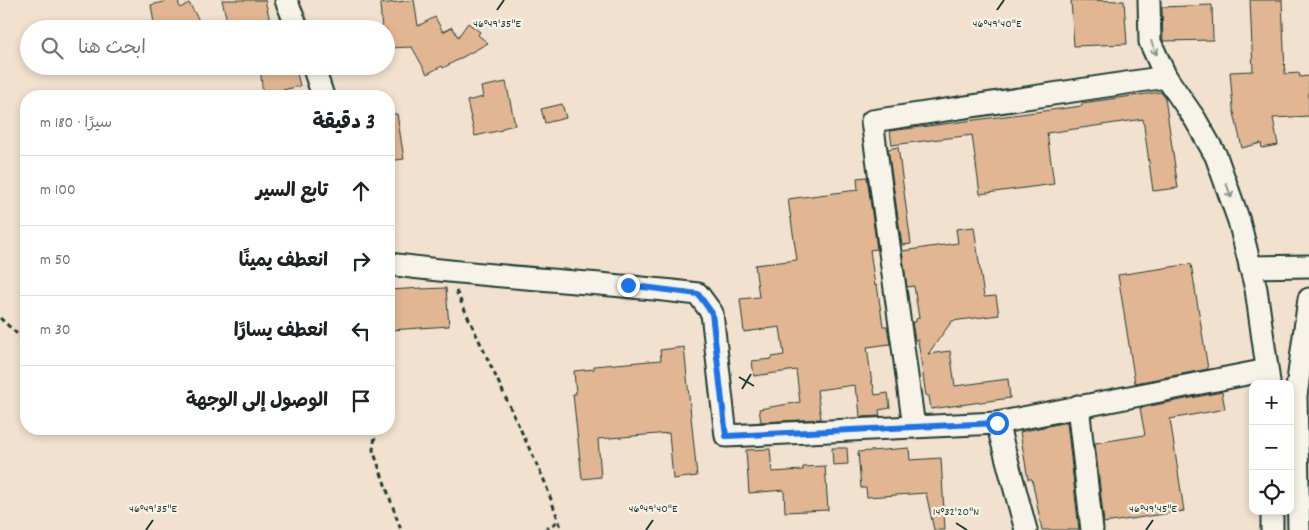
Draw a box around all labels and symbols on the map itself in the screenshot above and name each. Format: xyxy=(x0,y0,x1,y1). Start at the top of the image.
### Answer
text: 46°49'35"E xyxy=(473,16,522,33)
text: 46°49'40"E xyxy=(973,16,1022,33)
one-way arrow xyxy=(1149,40,1159,55)
one-way arrow xyxy=(1225,183,1234,198)
route end xyxy=(617,274,640,297)
route start xyxy=(986,412,1009,435)
text: 46°49'35"E xyxy=(129,501,178,518)
text: 46°49'40"E xyxy=(629,501,678,518)
text: 46°49'45"E xyxy=(1129,501,1177,518)
text: 14°32'20"N xyxy=(933,504,979,521)

